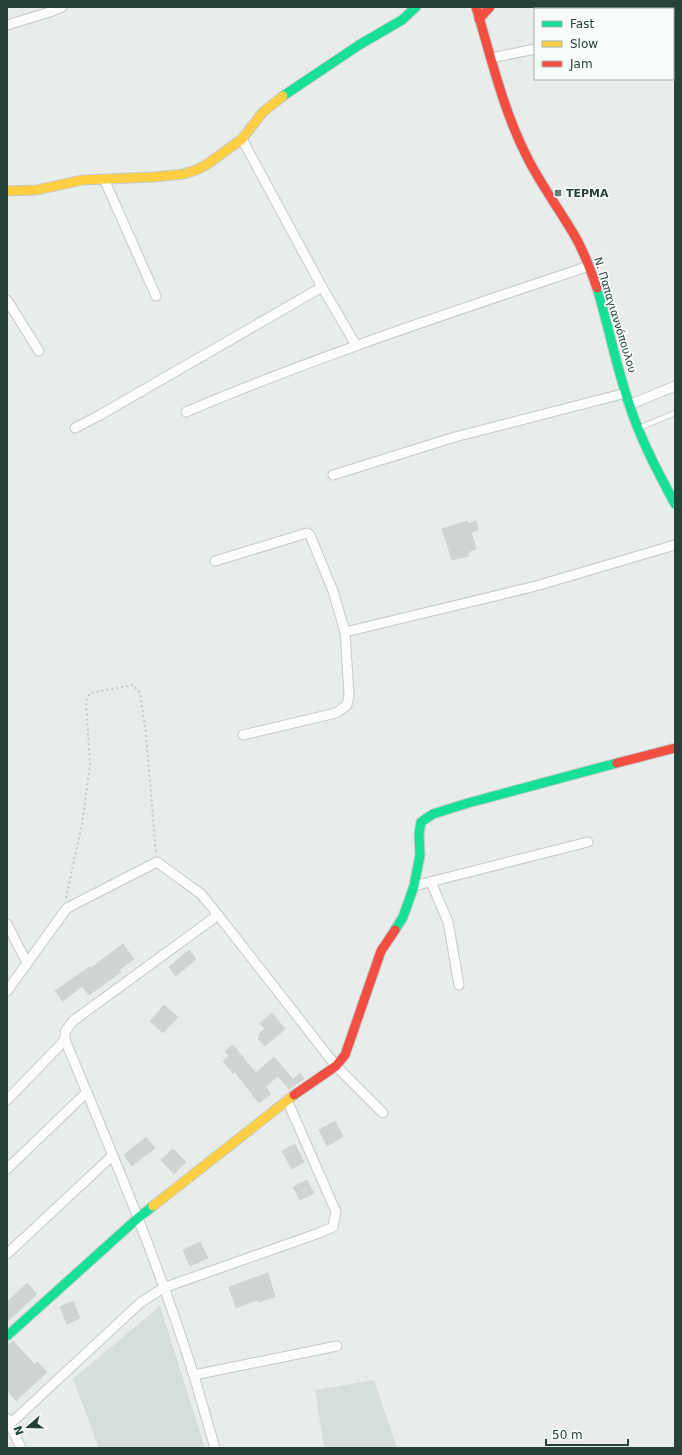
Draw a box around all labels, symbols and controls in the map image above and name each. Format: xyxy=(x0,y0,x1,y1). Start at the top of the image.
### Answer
legend xyxy=(534,8,674,80)
text: Fast xyxy=(570,17,594,31)
text: Slow xyxy=(570,37,598,51)
text: Jam xyxy=(569,57,593,71)
place label: ΤΕΡΜΑ xyxy=(566,187,609,200)
marker: ΤΕΡΜΑ xyxy=(553,188,563,198)
street label: Ν. Παπαγιαννόπουλου xyxy=(591,256,639,374)
north arrow xyxy=(8,1407,48,1447)
scale bar xyxy=(546,1421,628,1447)
text: N xyxy=(11,1424,27,1437)
text: 50 m xyxy=(552,1428,583,1442)

